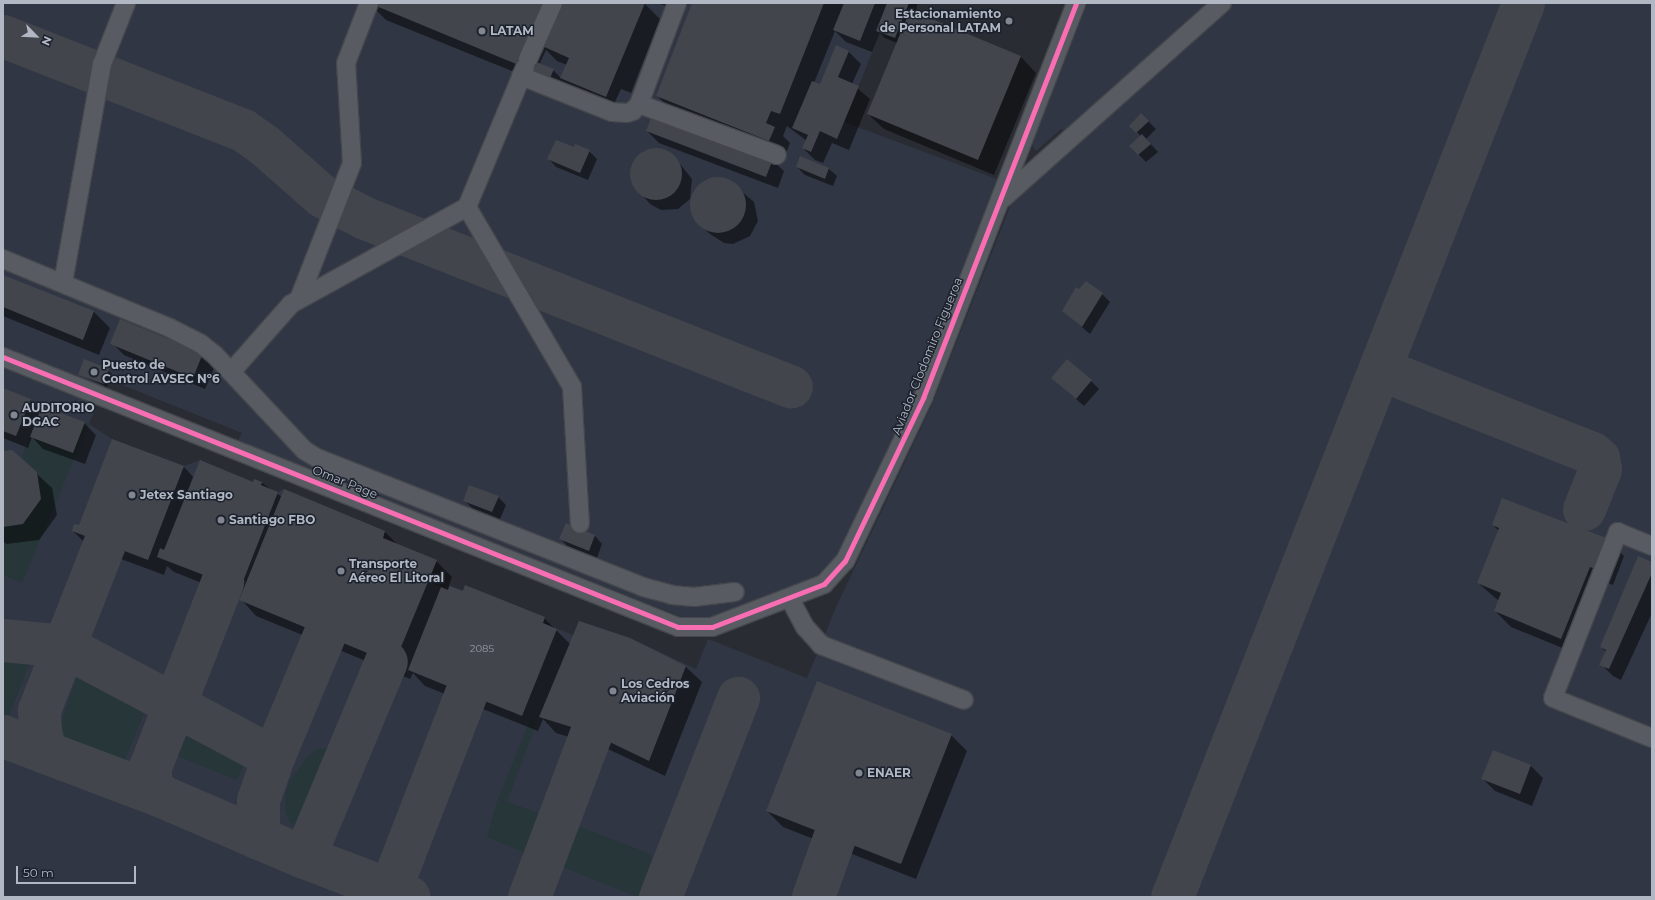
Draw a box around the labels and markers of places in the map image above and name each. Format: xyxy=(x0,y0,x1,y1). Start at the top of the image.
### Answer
place label: Estacionamiento de Personal LATAM xyxy=(880,7,1001,35)
marker: Estacionamiento de Personal LATAM xyxy=(1004,16,1014,26)
place label: LATAM xyxy=(490,24,534,38)
marker: LATAM xyxy=(477,26,487,36)
place label: Puesto de Control AVSEC Nº6 xyxy=(102,358,220,386)
marker: Puesto de Control AVSEC Nº6 xyxy=(89,367,99,377)
place label: AUDITORIO DGAC xyxy=(22,401,95,429)
marker: AUDITORIO DGAC xyxy=(9,410,19,420)
place label: Jetex Santiago xyxy=(140,488,233,502)
marker: Jetex Santiago xyxy=(127,490,137,500)
place label: Santiago FBO xyxy=(229,513,315,527)
marker: Santiago FBO xyxy=(216,515,226,525)
place label: Transporte Aéreo El Litoral xyxy=(349,557,444,585)
marker: Transporte Aéreo El Litoral xyxy=(336,566,346,576)
place label: Los Cedros Aviación xyxy=(621,677,689,705)
marker: Los Cedros Aviación xyxy=(608,686,618,696)
place label: ENAER xyxy=(867,766,911,780)
marker: ENAER xyxy=(854,768,864,778)

